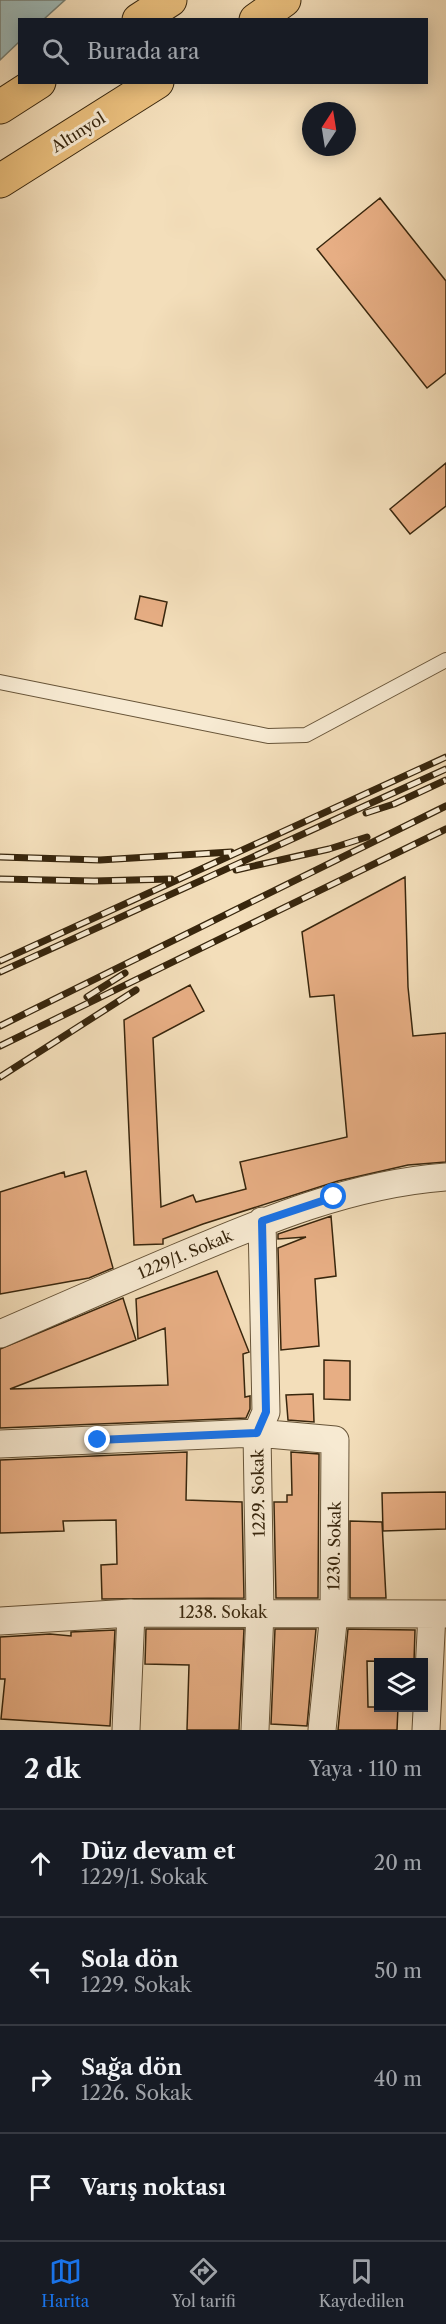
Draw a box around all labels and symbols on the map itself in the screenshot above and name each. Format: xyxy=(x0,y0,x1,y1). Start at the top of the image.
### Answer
north arrow xyxy=(302,102,356,156)
street label: Altınyol xyxy=(46,108,109,157)
route start xyxy=(320,1183,346,1209)
street label: 1229/1. Sokak xyxy=(135,1225,236,1283)
route end xyxy=(84,1426,110,1452)
street label: 1229. Sokak xyxy=(247,1448,269,1537)
street label: 1230. Sokak xyxy=(323,1501,345,1591)
street label: 1238. Sokak xyxy=(179,1602,268,1622)

